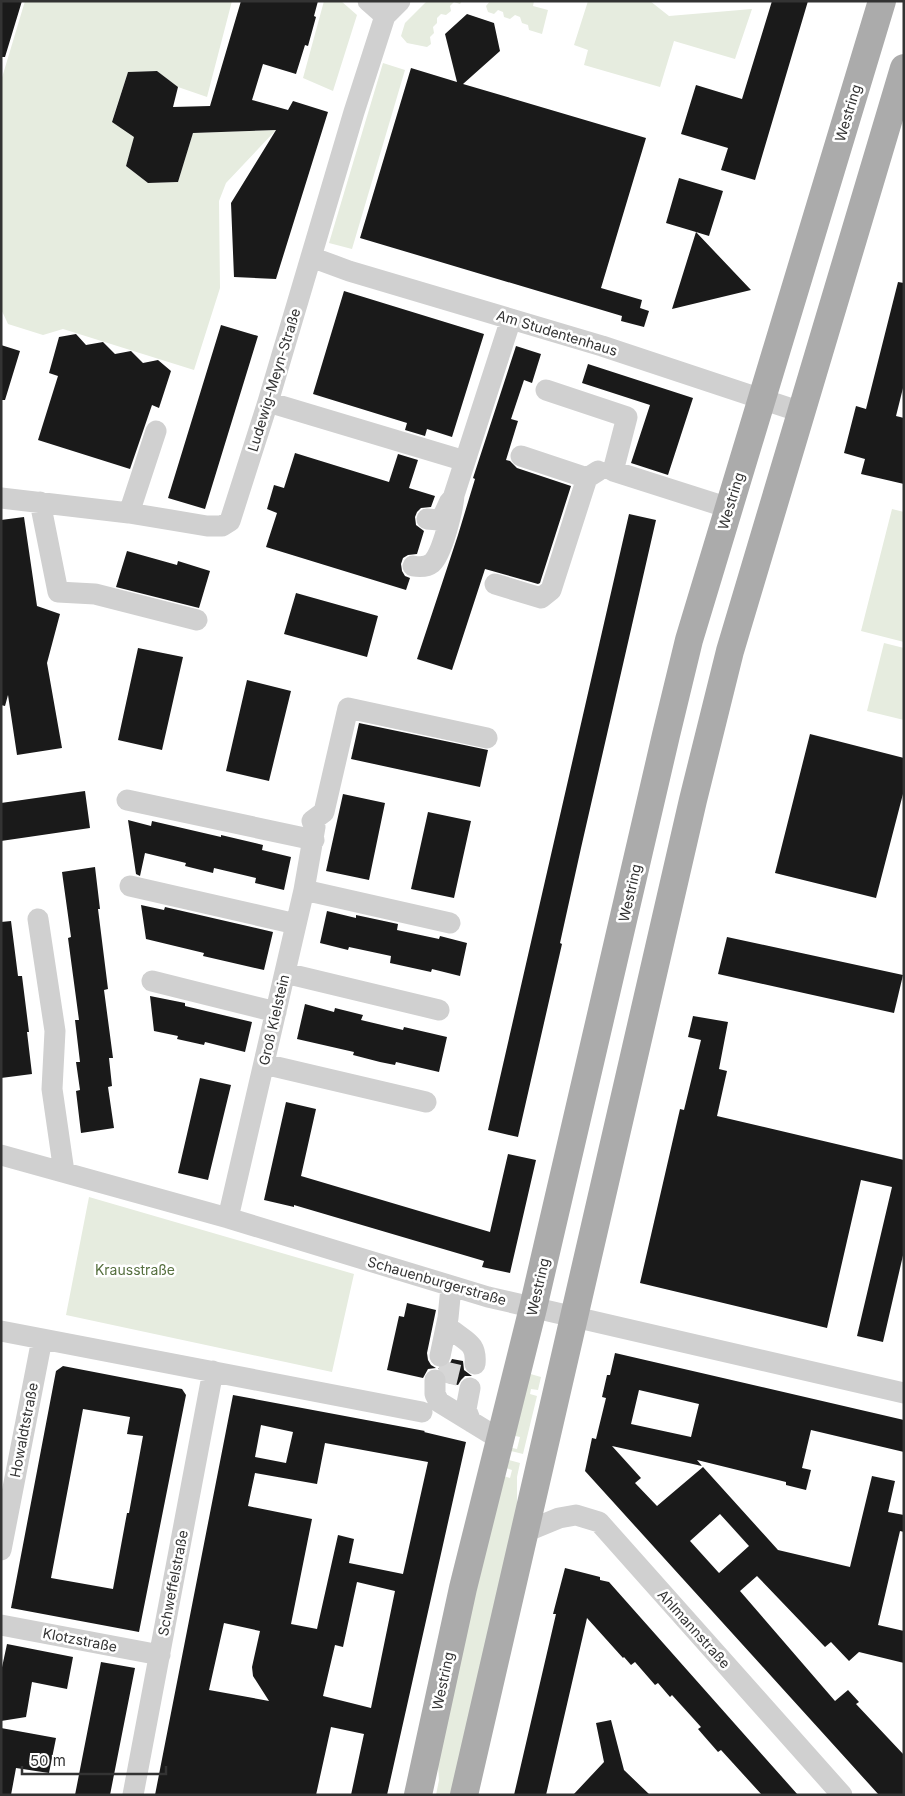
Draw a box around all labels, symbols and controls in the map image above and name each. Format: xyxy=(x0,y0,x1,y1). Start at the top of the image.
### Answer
street label: Westring xyxy=(831,82,864,144)
street label: Ludewig-Meyn-Straße xyxy=(244,306,303,454)
street label: Am Studentenhaus xyxy=(495,306,620,359)
street label: Westring xyxy=(714,470,747,532)
street label: Westring xyxy=(615,862,644,924)
street label: Groß Kielstein xyxy=(255,973,292,1067)
street label: Schauenburgerstraße xyxy=(366,1253,509,1308)
street label: Westring xyxy=(523,1256,552,1318)
park label: Krausstraße xyxy=(95,1261,175,1278)
street label: Howaldtstraße xyxy=(6,1381,41,1479)
street label: Schweffelstraße xyxy=(154,1529,191,1637)
street label: Ahlmannstraße xyxy=(655,1586,734,1671)
street label: Klotzstraße xyxy=(41,1624,119,1655)
street label: Westring xyxy=(428,1650,457,1711)
scale bar xyxy=(22,1744,166,1776)
text: 50 m xyxy=(30,1751,66,1770)

